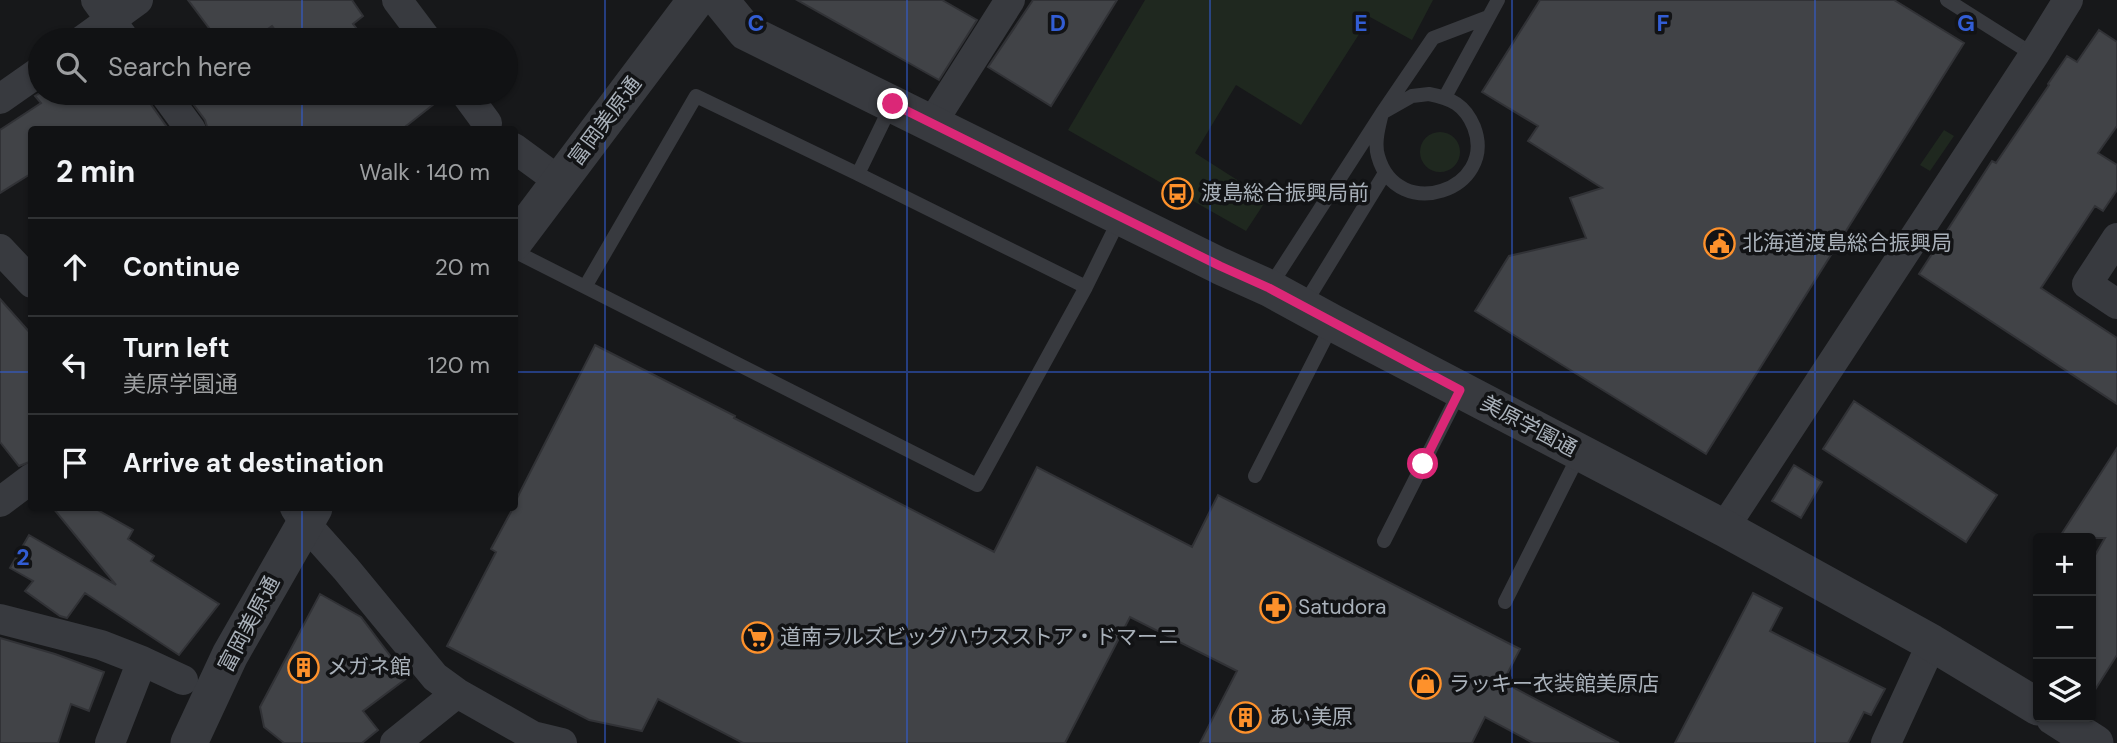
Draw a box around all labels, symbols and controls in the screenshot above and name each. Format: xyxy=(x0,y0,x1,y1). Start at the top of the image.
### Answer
text: C xyxy=(748,8,764,38)
text: D xyxy=(1050,8,1066,38)
text: E xyxy=(1354,8,1368,38)
text: F xyxy=(1657,8,1670,38)
text: G xyxy=(1957,8,1975,38)
search box xyxy=(28,28,518,105)
icon: search xyxy=(52,48,90,86)
text: Search here xyxy=(108,50,251,84)
street label: 富岡美原通 xyxy=(562,71,648,171)
route end xyxy=(877,88,908,119)
text: 2 min xyxy=(56,152,135,191)
text: Walk · 140 m xyxy=(359,157,490,187)
bus stop icon: 渡島総合振興局前 xyxy=(1161,176,1195,210)
place label: 渡島総合振興局前 xyxy=(1201,179,1369,207)
public building icon: 北海道渡島総合振興局 xyxy=(1702,226,1736,260)
place label: 北海道渡島総合振興局 xyxy=(1742,229,1952,257)
icon: ahead xyxy=(56,248,94,286)
text: Continue xyxy=(123,250,240,284)
text: 20 m xyxy=(435,252,490,282)
text: Turn left xyxy=(123,331,230,365)
icon: left xyxy=(56,346,94,384)
text: 120 m xyxy=(427,350,490,380)
text: 美原学園通 xyxy=(123,369,238,399)
street label: 美原学園通 xyxy=(1476,389,1582,463)
icon: arrive xyxy=(56,444,94,482)
text: Arrive at destination xyxy=(123,446,384,480)
route start xyxy=(1407,448,1438,479)
map controls xyxy=(2033,533,2096,722)
button: + xyxy=(2033,533,2096,596)
text: 2 xyxy=(16,542,30,572)
street label: 富岡美原通 xyxy=(212,571,286,677)
pharmacy icon: Satudora xyxy=(1258,590,1292,624)
place label: Satudora xyxy=(1298,593,1386,621)
button: − xyxy=(2033,596,2096,659)
supermarket icon: 道南ラルズビッグハウスストア・ドマーニ xyxy=(740,620,774,654)
place label: 道南ラルズビッグハウスストア・ドマーニ xyxy=(780,623,1179,651)
building icon: メガネ館 xyxy=(287,650,321,684)
place label: メガネ館 xyxy=(327,653,411,681)
button: layers xyxy=(2033,659,2096,722)
shop icon: ラッキー衣装館美原店 xyxy=(1409,667,1443,701)
place label: ラッキー衣装館美原店 xyxy=(1449,670,1659,698)
building icon: あい美原 xyxy=(1229,700,1263,734)
place label: あい美原 xyxy=(1269,703,1353,731)

